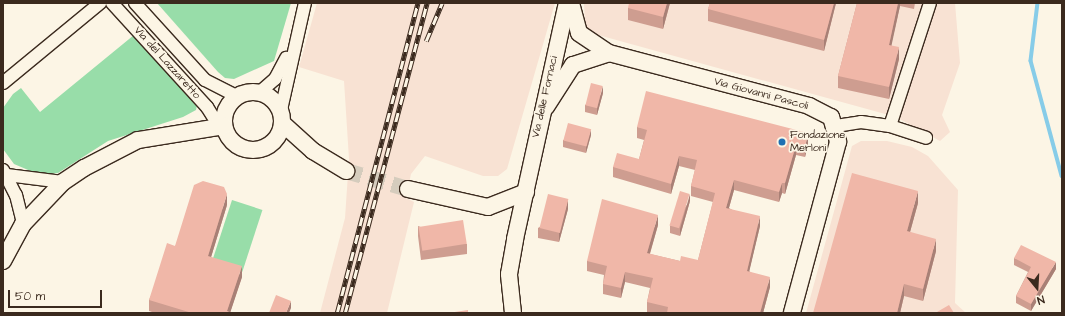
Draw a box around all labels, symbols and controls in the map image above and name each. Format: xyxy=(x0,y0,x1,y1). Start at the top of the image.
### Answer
street label: Via del Lazzaretto xyxy=(131,24,203,102)
street label: Via delle Fornaci xyxy=(529,55,561,139)
street label: Via Giovanni Pascoli xyxy=(712,75,810,113)
place label: Fondazione Merloni xyxy=(790,129,845,155)
marker: Fondazione Merloni xyxy=(777,137,787,147)
north arrow xyxy=(1017,268,1057,308)
scale bar xyxy=(10,282,104,308)
text: 50 m xyxy=(15,288,45,305)
text: N xyxy=(1035,292,1046,308)

